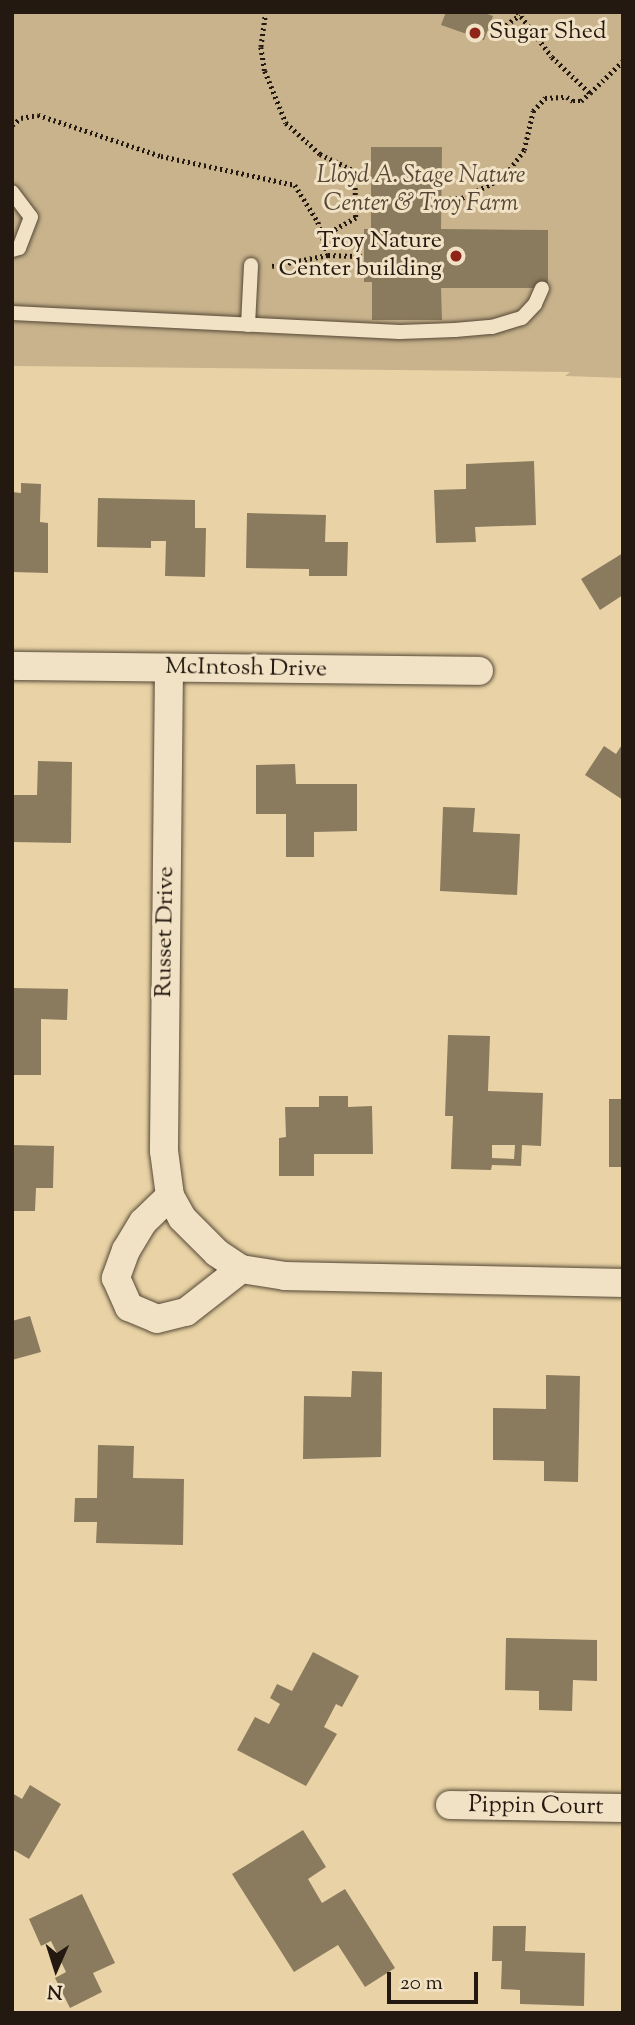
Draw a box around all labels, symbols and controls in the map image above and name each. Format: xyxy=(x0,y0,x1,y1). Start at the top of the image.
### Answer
place label: Sugar Shed xyxy=(489,19,607,47)
marker: Sugar Shed xyxy=(467,25,483,41)
park label: Lloyd A. Stage Nature Center & Troy Farm xyxy=(317,163,525,219)
place label: Troy Nature Center building xyxy=(278,228,442,284)
marker: Troy Nature Center building xyxy=(448,248,464,264)
street label: McIntosh Drive xyxy=(165,653,327,685)
street label: Russet Drive xyxy=(150,866,182,998)
street label: Pippin Court xyxy=(468,1791,604,1823)
north arrow xyxy=(21,1934,91,2004)
scale bar xyxy=(390,1958,481,2002)
text: 20 m xyxy=(400,1969,443,1999)
text: N xyxy=(47,1977,63,2004)

